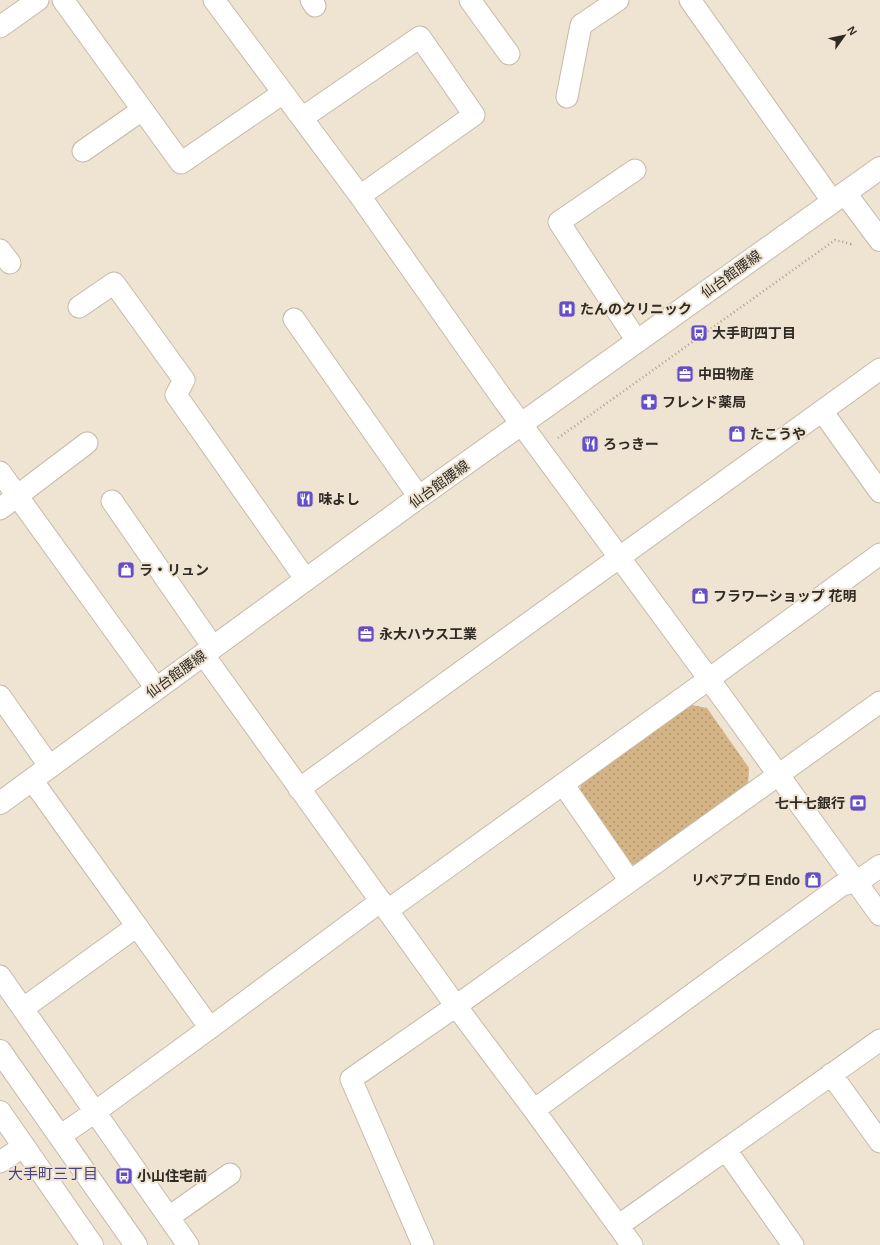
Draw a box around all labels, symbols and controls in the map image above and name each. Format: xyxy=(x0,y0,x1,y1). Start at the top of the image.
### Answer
north arrow xyxy=(824,16,864,56)
text: N xyxy=(845,24,860,37)
street label: 仙台館腰線 xyxy=(698,247,764,301)
hospital icon: たんのクリニック xyxy=(557,299,577,319)
place label: たんのクリニック xyxy=(580,301,692,317)
bus stop icon: 大手町四丁目 xyxy=(689,323,709,343)
place label: 大手町四丁目 xyxy=(712,325,796,341)
office icon: 中田物産 xyxy=(675,364,695,384)
place label: 中田物産 xyxy=(698,366,754,382)
pharmacy icon: フレンド薬局 xyxy=(639,392,659,412)
place label: フレンド薬局 xyxy=(662,394,746,410)
shop icon: たこうや xyxy=(727,424,747,444)
place label: たこうや xyxy=(750,426,806,442)
restaurant icon: ろっきー xyxy=(580,434,600,454)
place label: ろっきー xyxy=(603,436,659,452)
street label: 仙台館腰線 xyxy=(406,457,472,511)
restaurant icon: 味よし xyxy=(295,489,315,509)
place label: 味よし xyxy=(318,491,360,507)
shop icon: ラ・リュン xyxy=(116,560,136,580)
place label: ラ・リュン xyxy=(139,562,209,578)
shop icon: フラワーショップ 花明 xyxy=(690,586,710,606)
place label: フラワーショップ 花明 xyxy=(713,588,857,604)
office icon: 永大ハウス工業 xyxy=(356,624,376,644)
place label: 永大ハウス工業 xyxy=(379,626,477,642)
street label: 仙台館腰線 xyxy=(143,647,209,701)
bank icon: 七十七銀行 xyxy=(848,793,868,813)
place label: 七十七銀行 xyxy=(775,795,845,811)
shop icon: リペアプロ Endo xyxy=(803,870,823,890)
place label: リペアプロ Endo xyxy=(691,872,800,888)
district label: 大手町三丁目 xyxy=(8,1165,98,1182)
bus stop icon: 小山住宅前 xyxy=(114,1166,134,1186)
place label: 小山住宅前 xyxy=(137,1168,207,1184)

